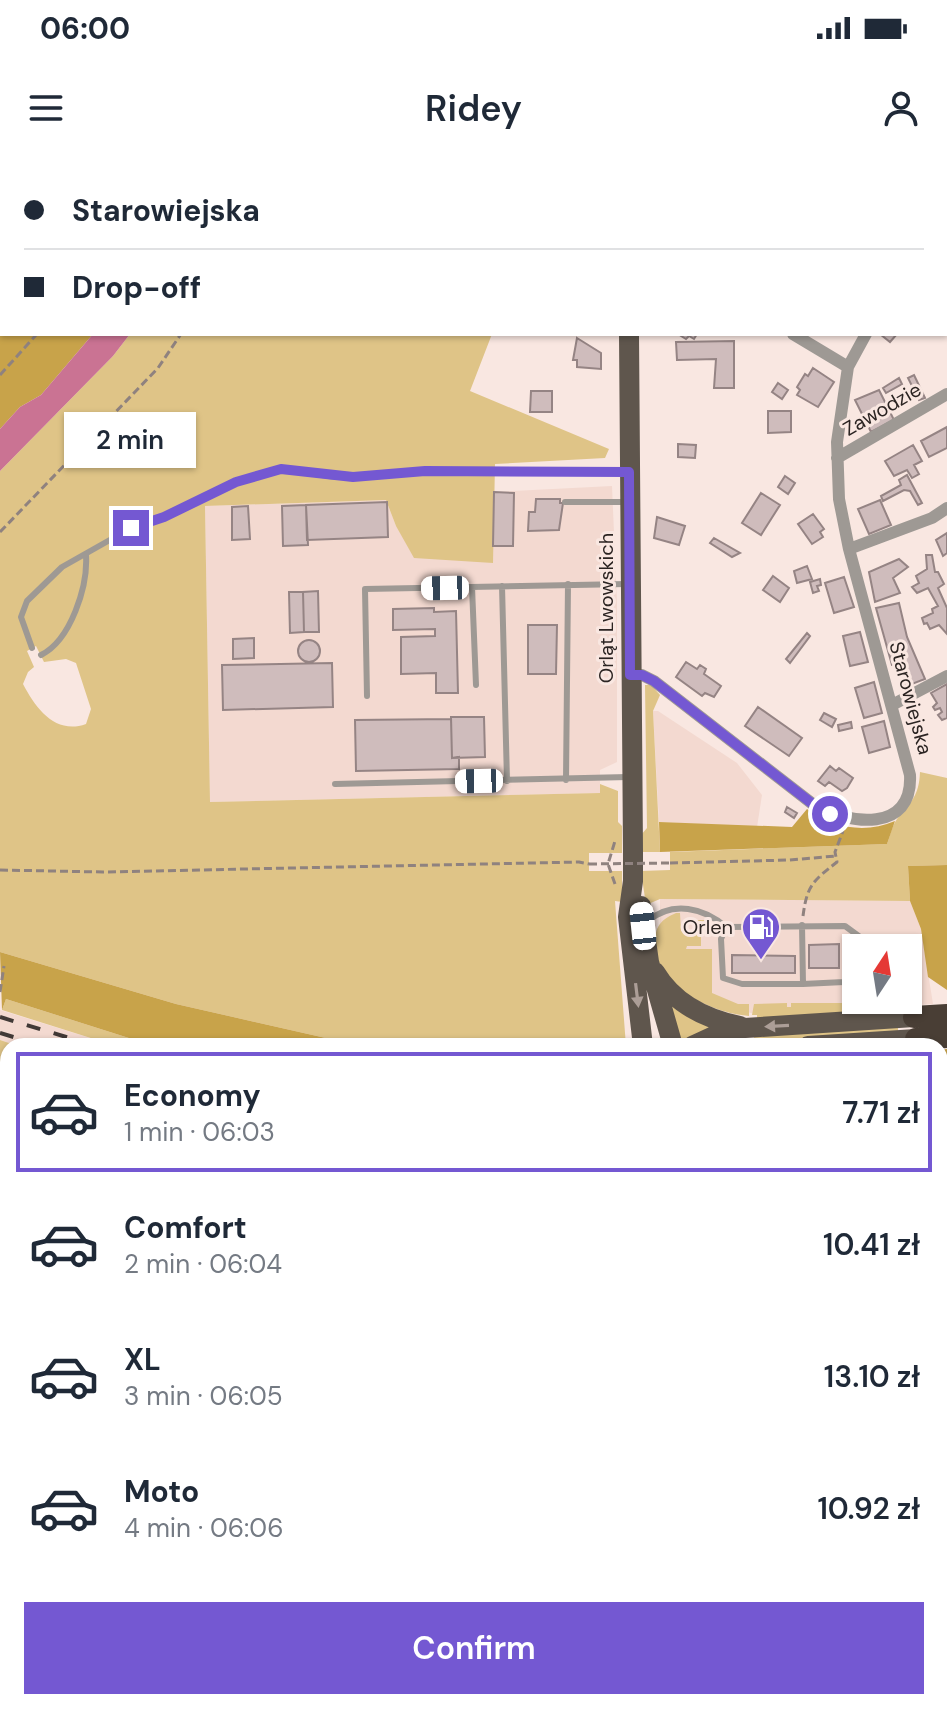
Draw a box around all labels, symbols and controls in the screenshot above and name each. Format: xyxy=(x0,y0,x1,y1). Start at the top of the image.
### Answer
text: 06:00 xyxy=(40,9,130,48)
text: Ridey xyxy=(425,85,522,132)
icon: menu xyxy=(24,86,68,130)
icon: person xyxy=(879,86,923,130)
text: Starowiejska xyxy=(72,191,260,230)
text: Drop-off xyxy=(72,268,201,307)
street label: Zawodzie xyxy=(838,376,926,442)
callout: 2 min xyxy=(65,412,197,468)
text: 2 min xyxy=(96,423,164,457)
route end xyxy=(113,510,149,546)
street label: Orląt Lwowskich xyxy=(593,533,619,683)
car xyxy=(421,576,469,600)
street label: Starowiejska xyxy=(883,639,939,757)
car xyxy=(455,769,503,793)
route start xyxy=(812,796,848,832)
car xyxy=(629,901,657,951)
fuel station icon: Orlen xyxy=(740,906,782,961)
place label: Orlen xyxy=(683,914,733,940)
north arrow xyxy=(842,934,922,1014)
map controls xyxy=(842,934,922,1014)
one-way arrow xyxy=(630,983,643,1008)
one-way arrow xyxy=(764,1020,789,1033)
icon: car xyxy=(28,1076,100,1148)
text: Economy xyxy=(124,1076,261,1115)
text: 7.71 zł xyxy=(842,1093,920,1132)
text: 1 min · 06:03 xyxy=(124,1115,275,1149)
icon: car xyxy=(28,1208,100,1280)
text: Comfort xyxy=(124,1208,247,1247)
text: 10.41 zł xyxy=(823,1225,920,1264)
text: 2 min · 06:04 xyxy=(124,1247,282,1281)
icon: car xyxy=(28,1340,100,1412)
text: XL xyxy=(124,1340,161,1379)
text: 13.10 zł xyxy=(824,1357,920,1396)
text: 3 min · 06:05 xyxy=(124,1379,283,1413)
icon: car xyxy=(28,1472,100,1544)
text: Moto xyxy=(124,1472,199,1511)
text: 10.92 zł xyxy=(817,1489,920,1528)
text: 4 min · 06:06 xyxy=(124,1511,283,1545)
button: Confirm xyxy=(24,1602,924,1694)

